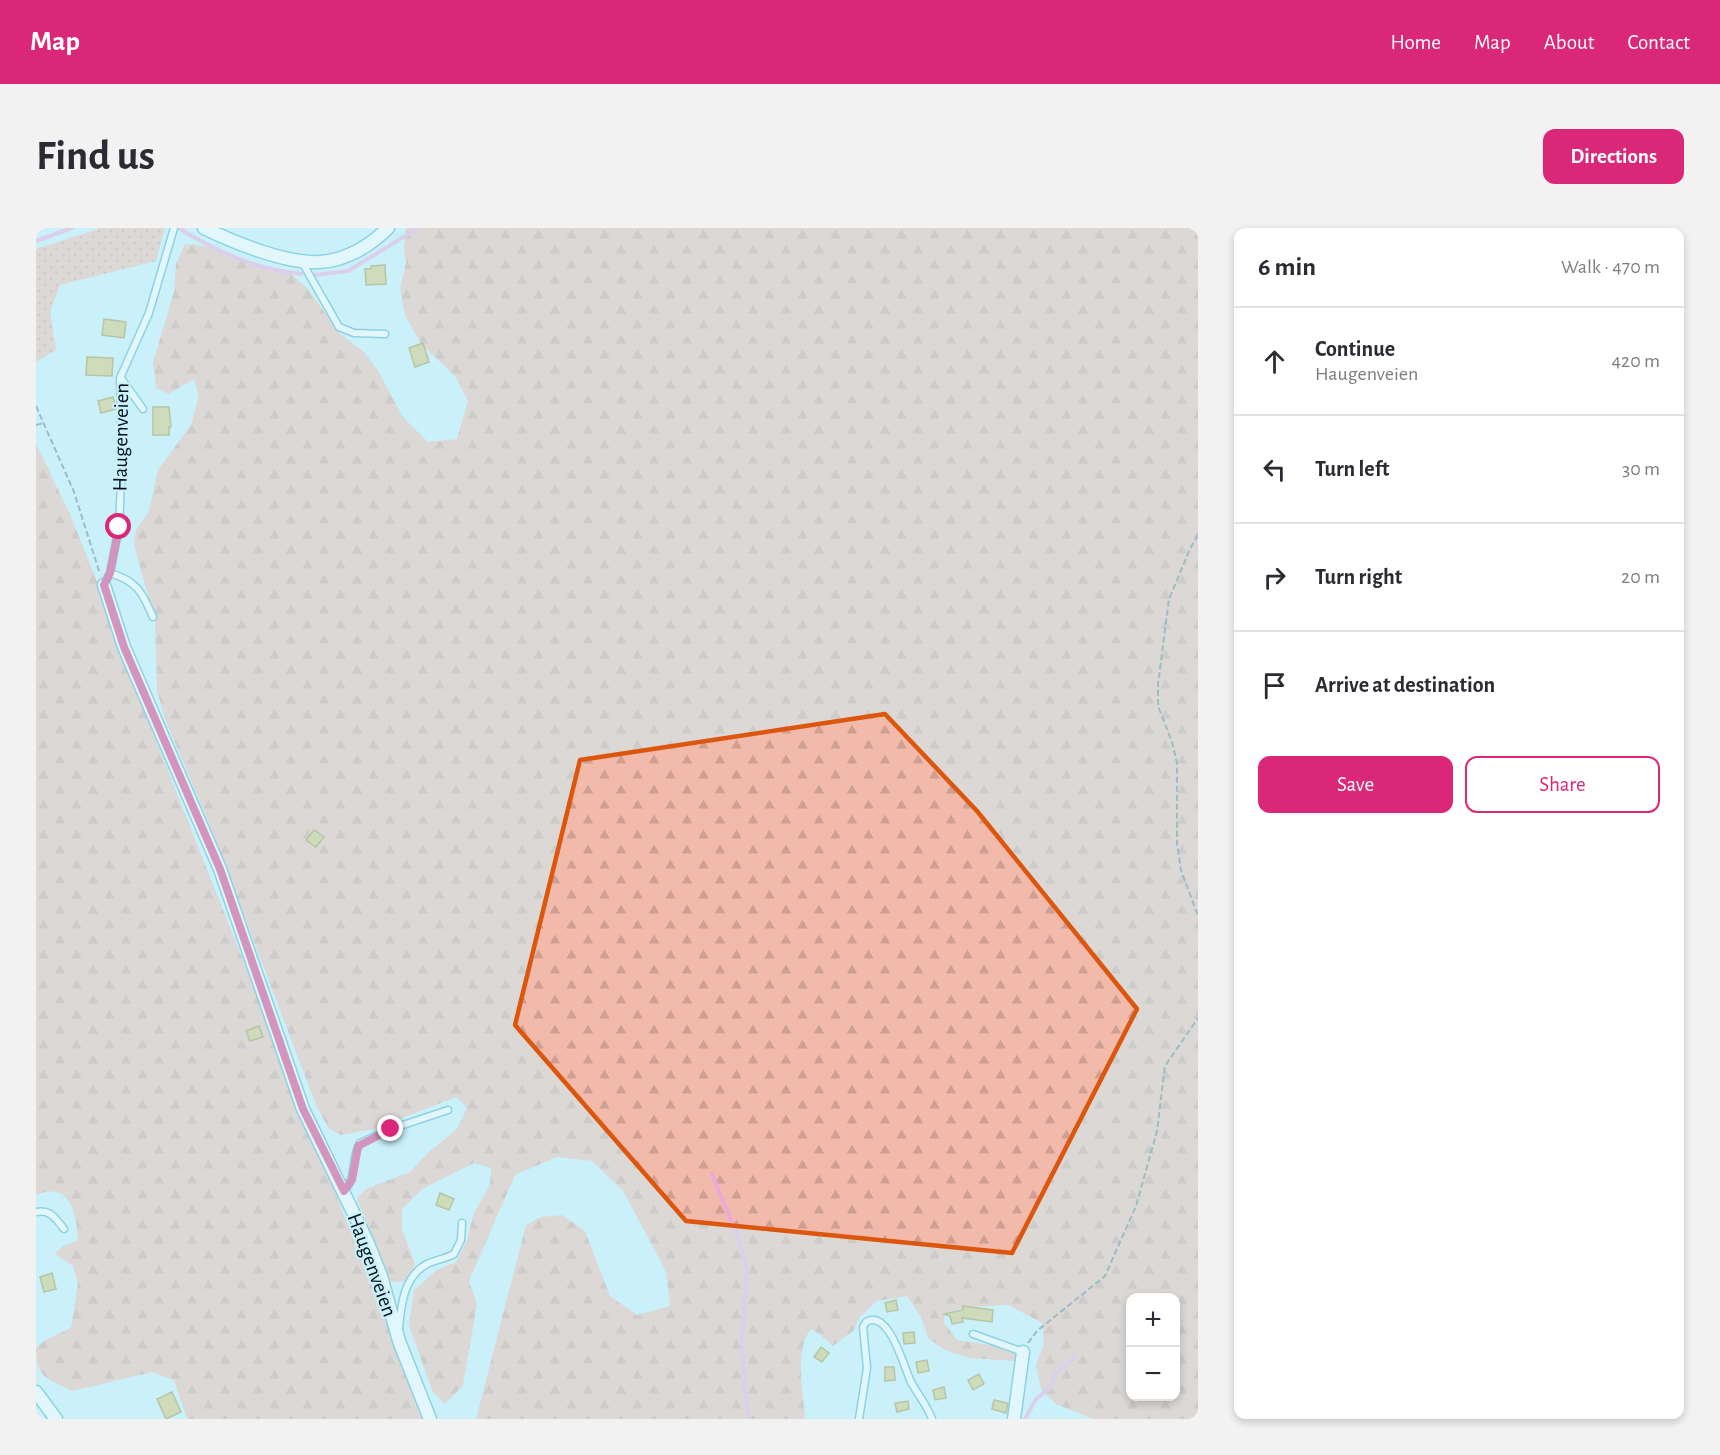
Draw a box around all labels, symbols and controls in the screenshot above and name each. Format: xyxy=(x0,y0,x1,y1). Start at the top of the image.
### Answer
text: Map xyxy=(30,28,80,56)
text: Home xyxy=(1390,32,1441,53)
text: Map xyxy=(1474,32,1511,53)
text: About xyxy=(1544,32,1594,53)
text: Contact xyxy=(1627,32,1690,53)
button: Directions xyxy=(1543,129,1684,184)
text: Find us xyxy=(36,135,155,177)
text: 6 min xyxy=(1258,254,1316,280)
text: Walk · 470 m xyxy=(1561,257,1660,277)
text: Continue xyxy=(1315,338,1395,360)
icon: ahead xyxy=(1258,345,1291,378)
text: 420 m xyxy=(1611,351,1660,371)
text: Haugenveien xyxy=(1315,364,1418,384)
street label: Haugenveien xyxy=(110,383,132,491)
icon: left xyxy=(1258,453,1291,486)
text: Turn left xyxy=(1315,458,1389,480)
text: 30 m xyxy=(1622,459,1660,479)
route start xyxy=(105,513,131,539)
icon: right xyxy=(1258,561,1291,594)
text: Turn right xyxy=(1315,566,1402,588)
text: 20 m xyxy=(1621,567,1660,587)
icon: arrive xyxy=(1258,669,1291,702)
text: Arrive at destination xyxy=(1315,674,1495,696)
button: Save xyxy=(1258,756,1453,813)
button: Share xyxy=(1465,756,1660,813)
route end xyxy=(377,1115,403,1141)
street label: Haugenveien xyxy=(344,1210,400,1320)
map controls xyxy=(1126,1293,1180,1401)
button: + xyxy=(1126,1293,1180,1347)
button: − xyxy=(1126,1347,1180,1401)

